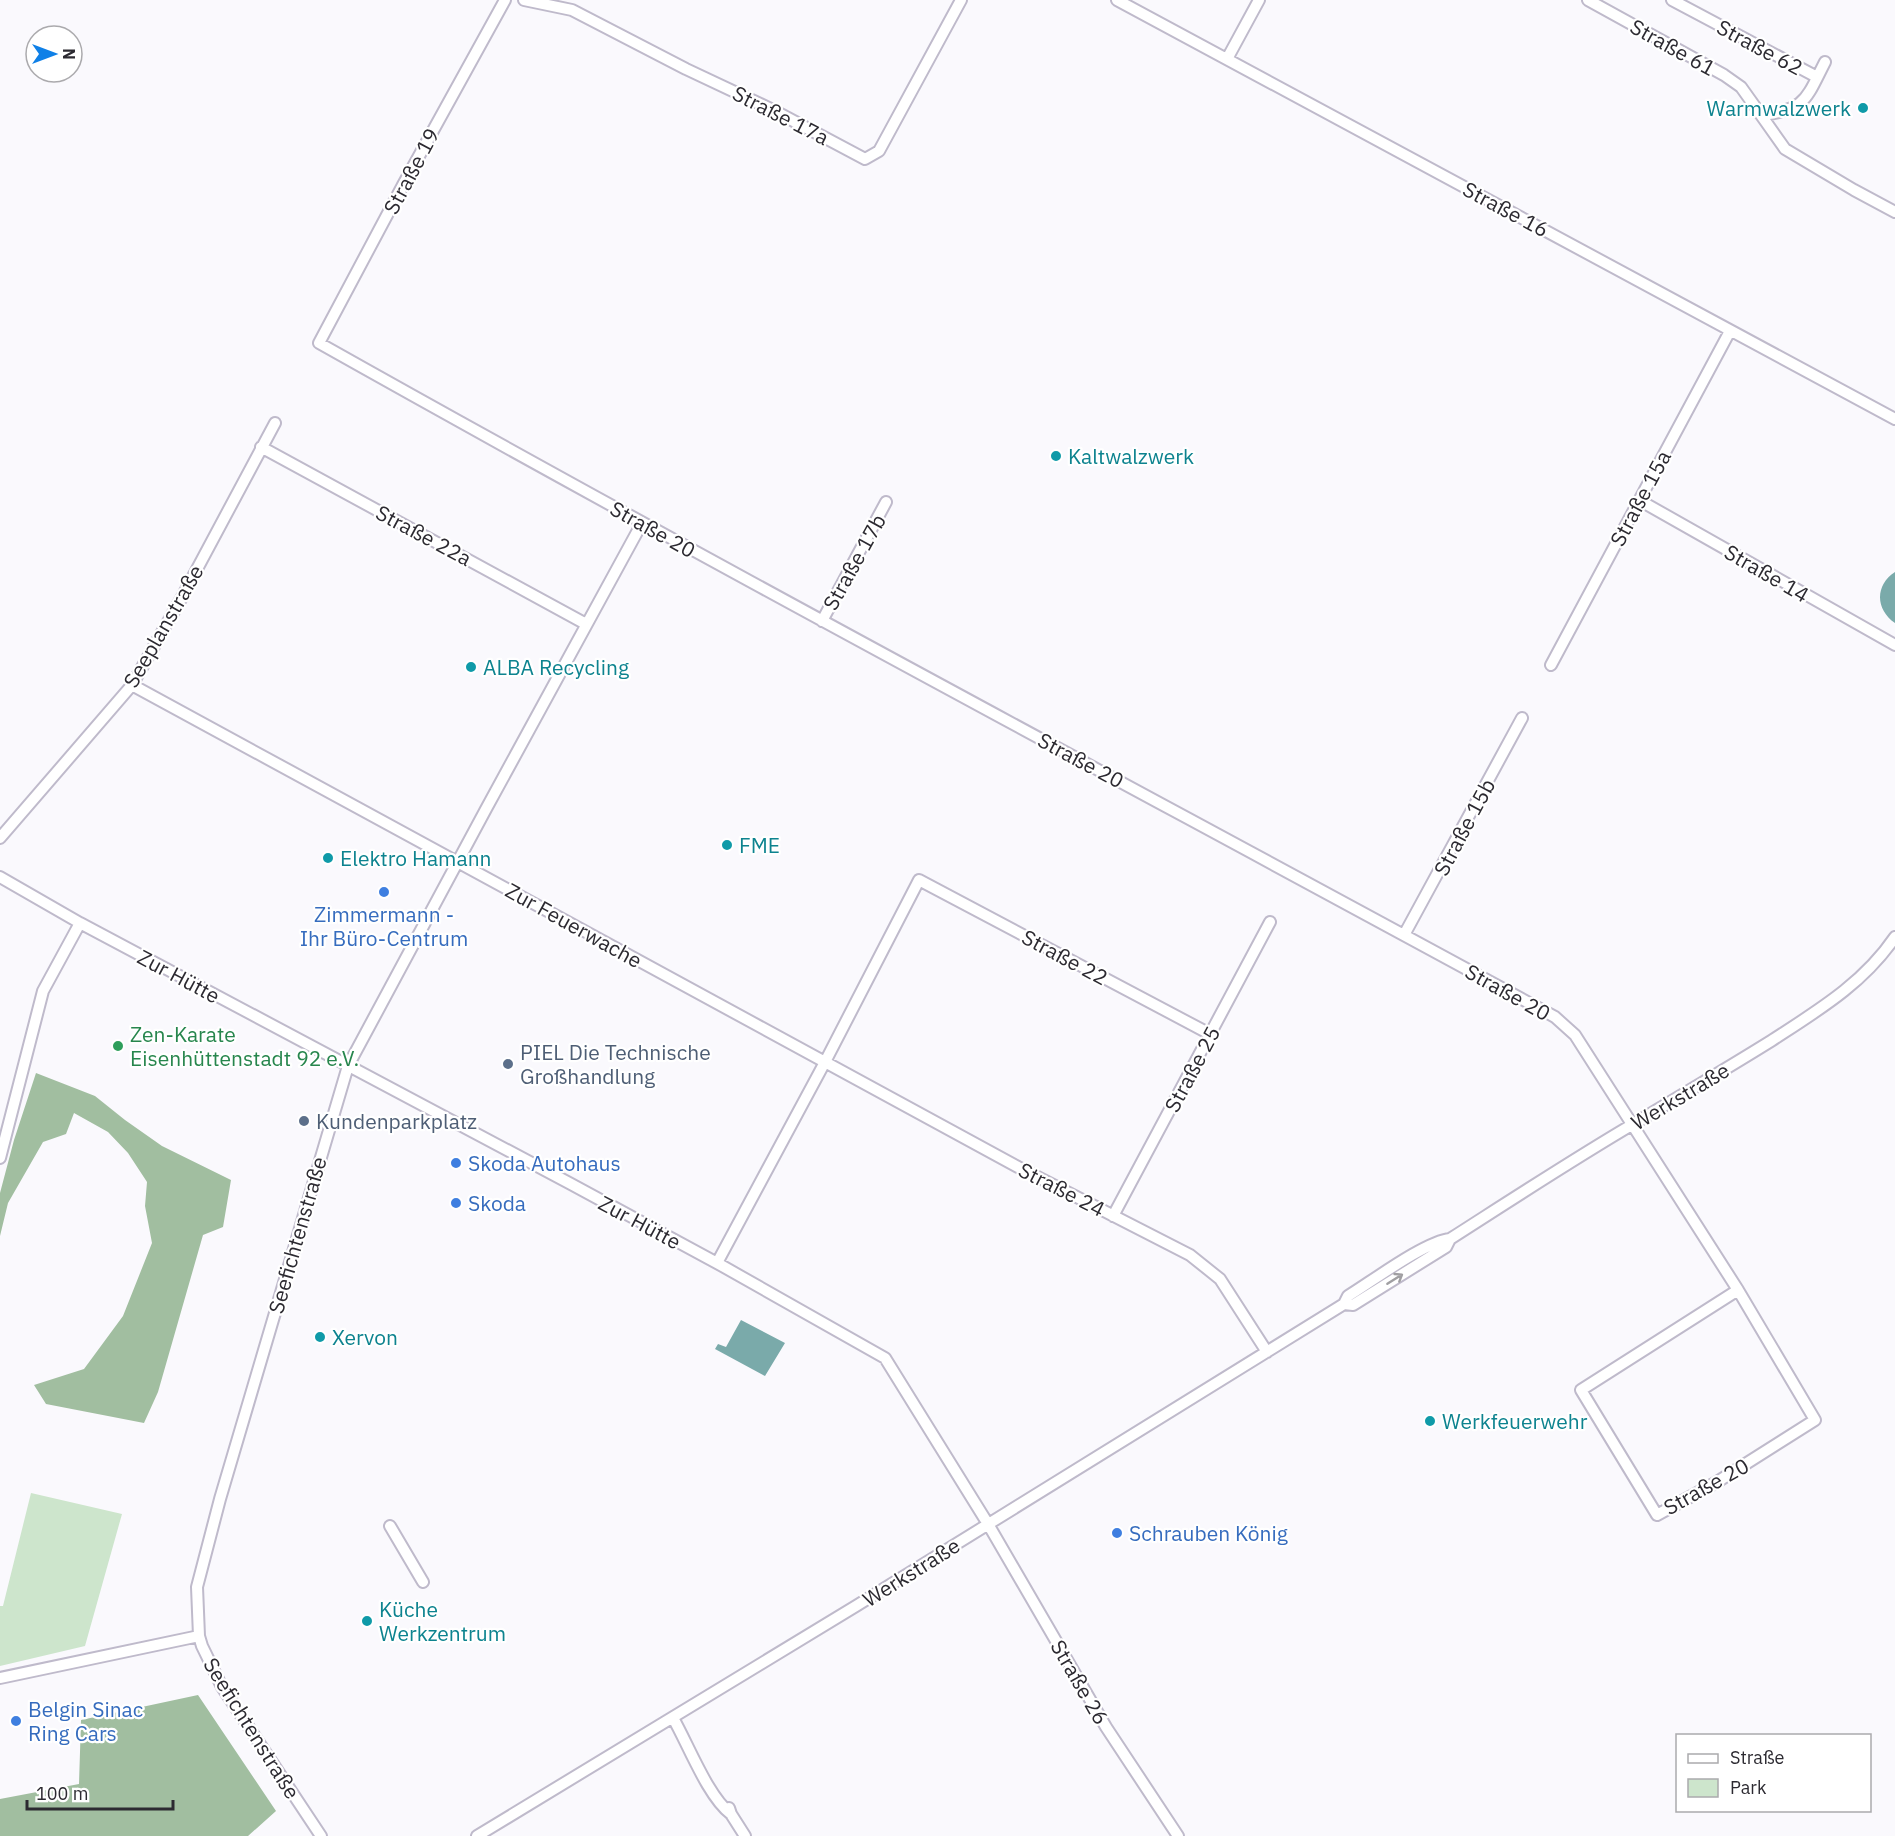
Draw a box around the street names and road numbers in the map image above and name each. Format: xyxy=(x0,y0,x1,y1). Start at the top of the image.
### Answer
street label: Straße 61 xyxy=(1625,12,1721,82)
street label: Straße 62 xyxy=(1712,13,1808,81)
street label: Straße 17a xyxy=(728,79,834,151)
street label: Straße 19 xyxy=(377,123,445,219)
street label: Straße 16 xyxy=(1458,175,1554,243)
street label: Straße 15a xyxy=(1603,445,1677,551)
street label: Straße 20 xyxy=(605,494,701,564)
street label: Straße 22a xyxy=(371,498,477,572)
street label: Straße 17b xyxy=(816,509,892,615)
street label: Straße 14 xyxy=(1719,537,1815,609)
street label: Seeplanstraße xyxy=(116,559,210,693)
street label: Straße 20 xyxy=(1033,726,1129,794)
street label: Straße 15b xyxy=(1427,774,1501,880)
street label: Zur Feuerwache xyxy=(501,876,647,974)
street label: Straße 22 xyxy=(1017,923,1113,991)
street label: Zur Hütte xyxy=(133,943,225,1009)
street label: Straße 20 xyxy=(1460,957,1556,1027)
street label: Straße 25 xyxy=(1158,1021,1226,1117)
street label: Werkstraße xyxy=(1626,1056,1734,1136)
street label: Seefichtenstraße xyxy=(261,1153,333,1317)
street label: Straße 24 xyxy=(1014,1155,1110,1223)
street label: Zur Hütte xyxy=(594,1189,686,1255)
street label: Straße 20 xyxy=(1658,1451,1754,1521)
street label: Werkstraße xyxy=(857,1531,965,1613)
street label: Straße 26 xyxy=(1044,1634,1116,1730)
street label: Seefichtenstraße xyxy=(197,1652,307,1804)

